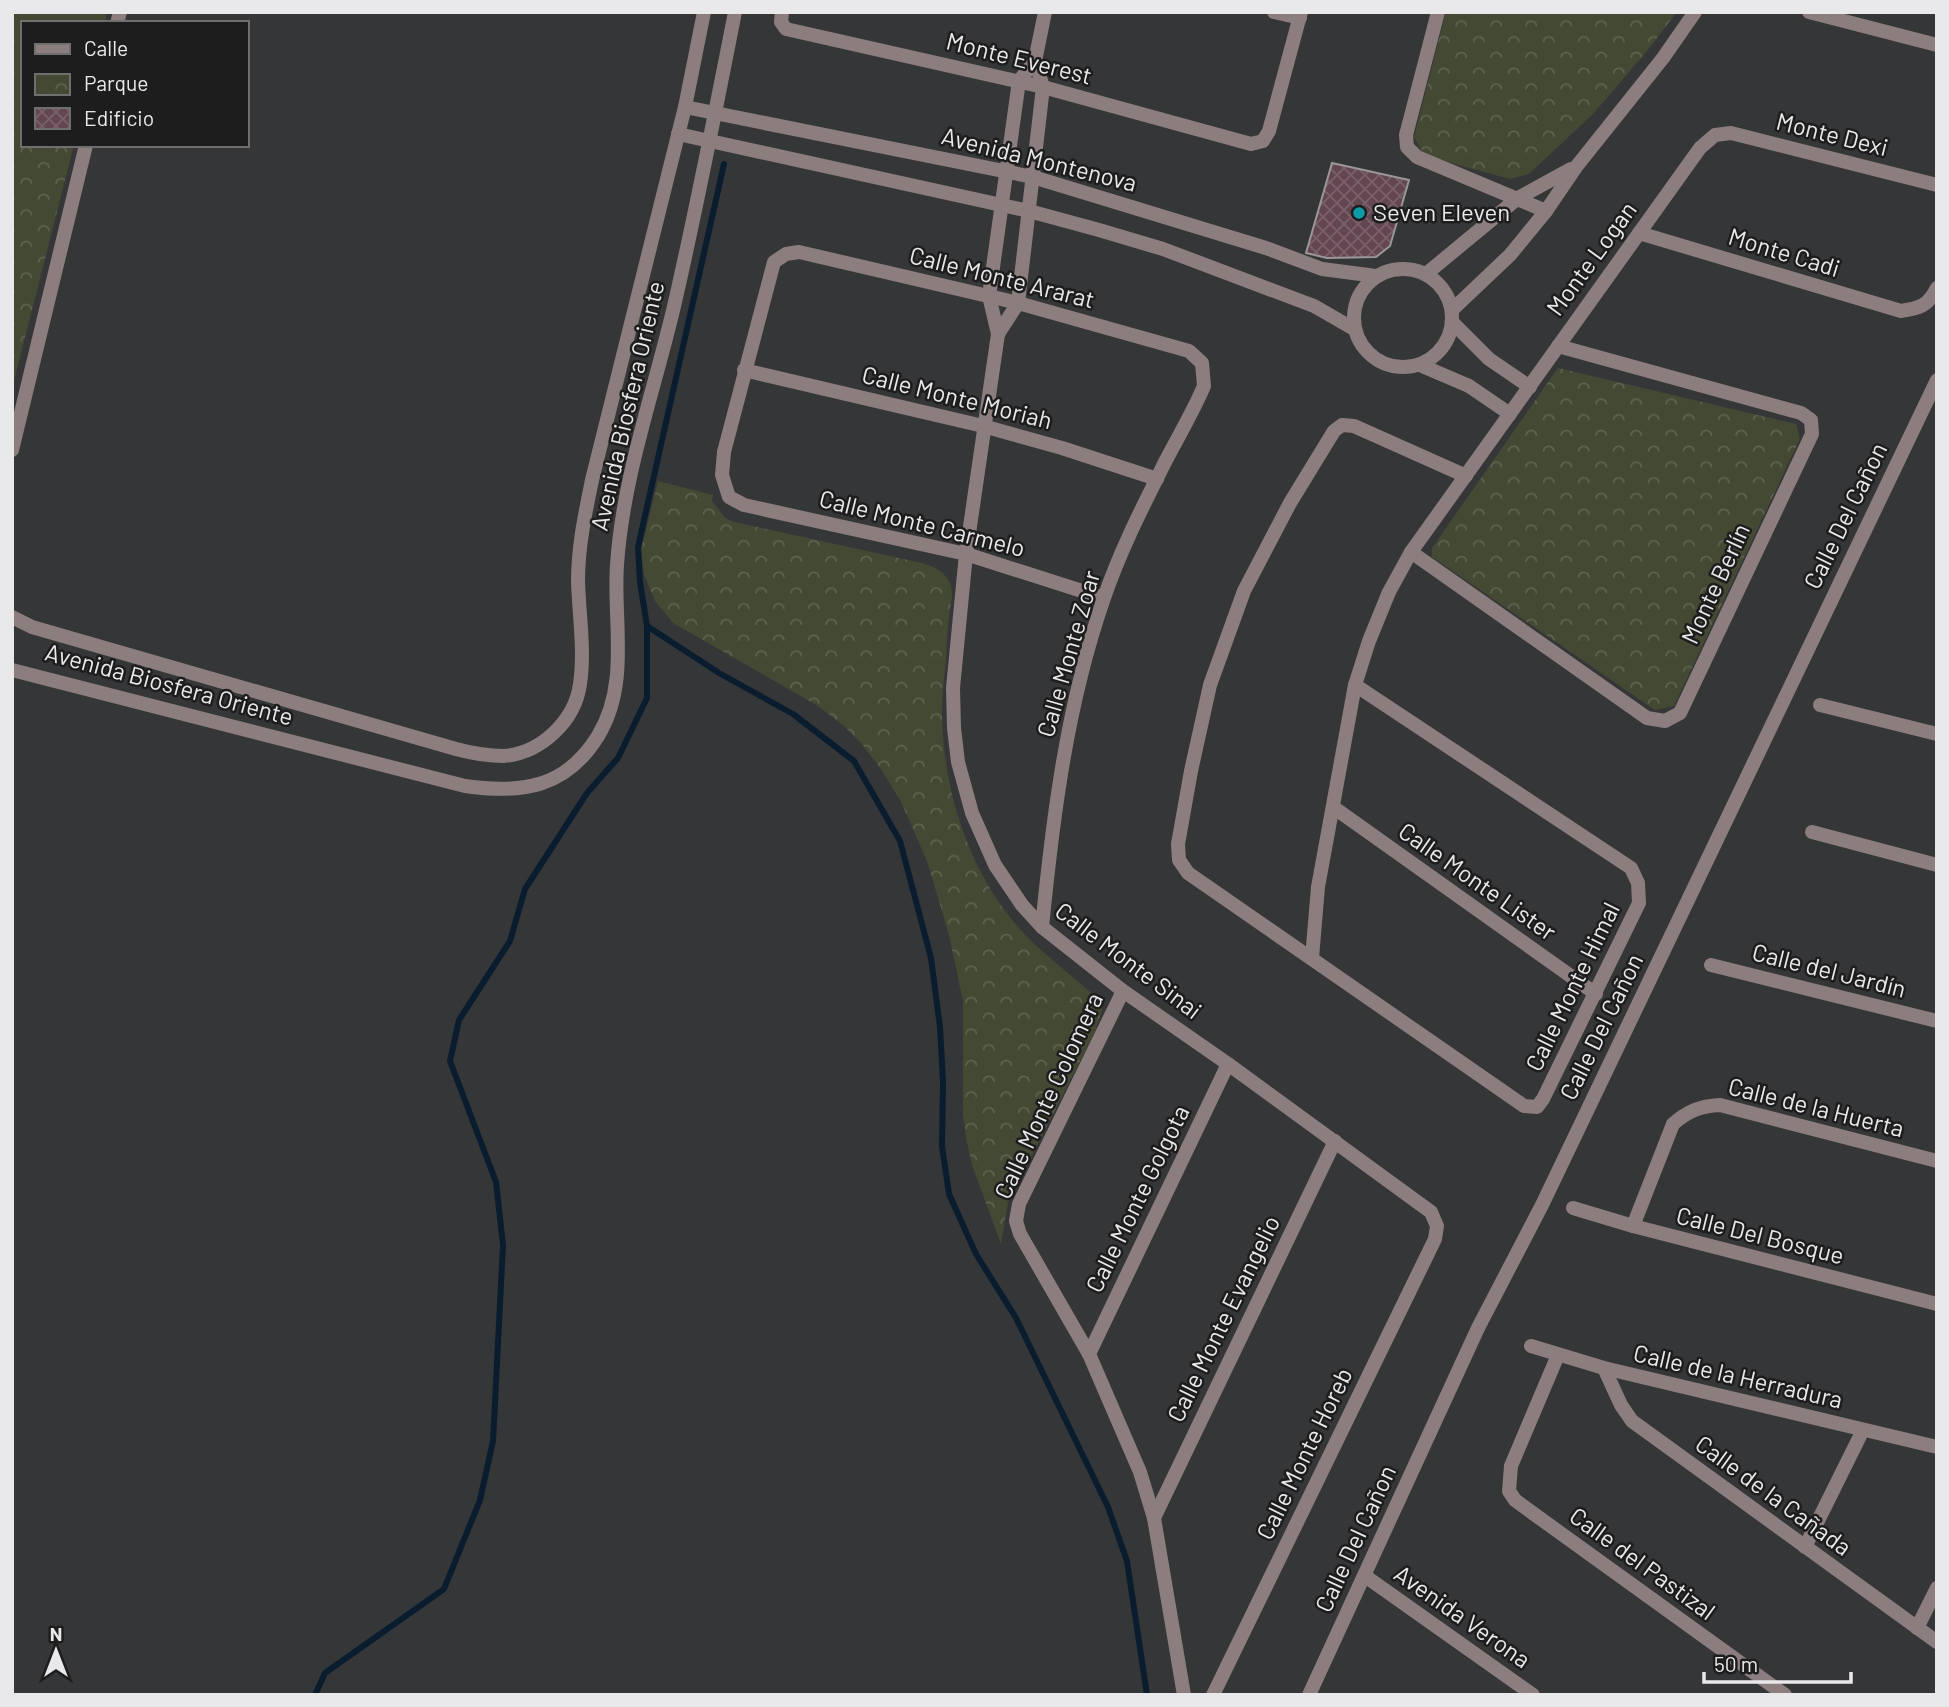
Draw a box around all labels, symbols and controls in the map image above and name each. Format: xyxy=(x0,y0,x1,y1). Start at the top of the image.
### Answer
legend xyxy=(21,21,248,147)
street label: Monte Everest xyxy=(944,25,1095,90)
text: Calle xyxy=(84,35,128,60)
text: Parque xyxy=(84,70,149,95)
text: Edificio xyxy=(84,105,154,130)
street label: Monte Dexi xyxy=(1774,106,1891,161)
street label: Avenida Montenova xyxy=(939,120,1140,197)
street label: Monte Logan xyxy=(1540,195,1642,321)
place label: Seven Eleven xyxy=(1373,197,1510,226)
marker: Seven Eleven xyxy=(1351,205,1367,221)
street label: Monte Cadi xyxy=(1725,221,1844,282)
street label: Calle Monte Ararat xyxy=(907,240,1098,314)
street label: Avenida Biosfera Oriente xyxy=(584,278,669,533)
street label: Calle Monte Moriah xyxy=(859,359,1055,434)
street label: Calle Del Cañon xyxy=(1797,438,1893,593)
street label: Calle Monte Carmelo xyxy=(817,483,1028,562)
street label: Monte Berlín xyxy=(1674,519,1755,648)
street label: Calle Monte Zoar xyxy=(1030,567,1105,740)
street label: Avenida Biosfera Oriente xyxy=(42,637,296,731)
street label: Calle Monte Lister xyxy=(1394,816,1562,946)
street label: Calle Monte Sinai xyxy=(1050,895,1208,1024)
street label: Calle Monte Himal xyxy=(1518,897,1625,1075)
street label: Calle del Jardín xyxy=(1750,936,1909,1003)
street label: Calle Del Cañon xyxy=(1553,949,1649,1104)
street label: Calle Monte Colomera xyxy=(987,988,1108,1203)
street label: Calle de la Huerta xyxy=(1726,1071,1907,1142)
street label: Calle Monte Golgota xyxy=(1079,1100,1195,1297)
street label: Calle Del Bosque xyxy=(1673,1200,1847,1269)
street label: Calle Monte Evangelio xyxy=(1160,1211,1285,1426)
street label: Calle de la Herradura xyxy=(1631,1337,1846,1414)
street label: Calle Monte Horeb xyxy=(1249,1363,1358,1544)
street label: Calle de la Cañada xyxy=(1690,1428,1858,1561)
street label: Calle Del Cañon xyxy=(1308,1460,1401,1616)
street label: Calle del Pastizal xyxy=(1564,1500,1721,1625)
street label: Avenida Verona xyxy=(1389,1558,1537,1673)
north arrow xyxy=(21,1616,91,1686)
text: N xyxy=(50,1622,62,1645)
scale bar xyxy=(1704,1640,1851,1684)
text: 50 m xyxy=(1714,1651,1758,1676)

